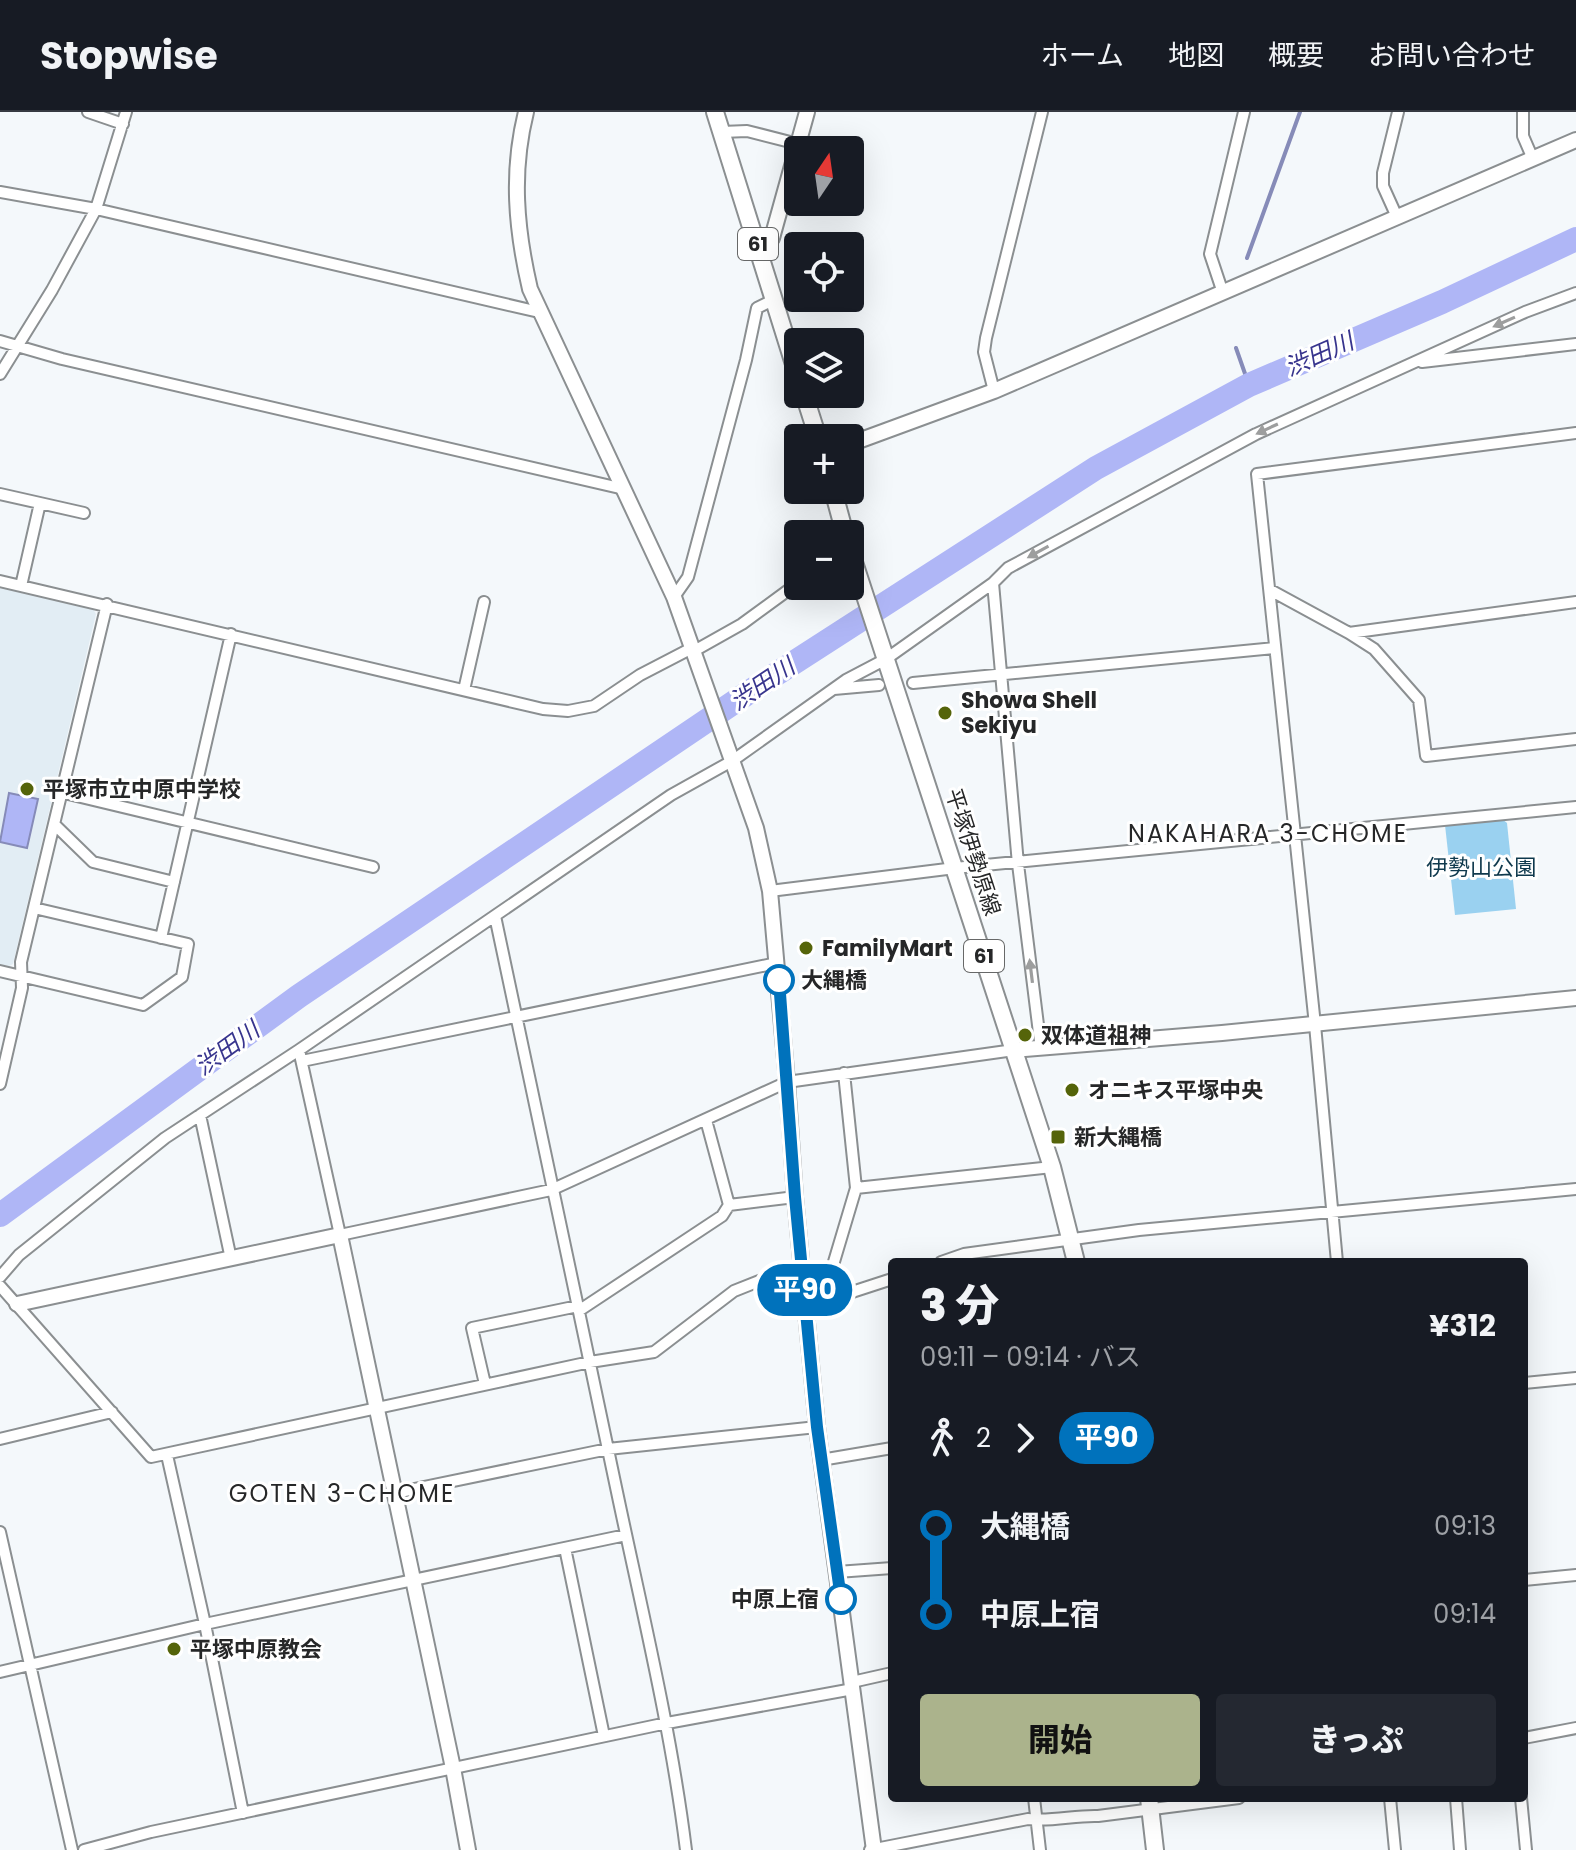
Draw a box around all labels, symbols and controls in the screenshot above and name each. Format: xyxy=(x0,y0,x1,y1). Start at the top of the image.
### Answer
text: Stopwise xyxy=(40,29,218,82)
text: ホーム xyxy=(1041,36,1124,75)
text: 地図 xyxy=(1168,36,1224,75)
text: 概要 xyxy=(1268,36,1324,75)
text: お問い合わせ xyxy=(1368,36,1536,75)
north arrow xyxy=(784,136,864,216)
map controls xyxy=(784,136,864,600)
road number: 61 xyxy=(738,228,778,260)
button: locate xyxy=(784,232,864,312)
one-way arrow xyxy=(1492,315,1516,329)
water label: 渋田川 xyxy=(1279,323,1361,384)
button: layers xyxy=(784,328,864,408)
one-way arrow xyxy=(1255,422,1278,436)
button: + xyxy=(784,424,864,504)
button: − xyxy=(784,520,864,600)
one-way arrow xyxy=(1027,545,1049,559)
water label: 渋田川 xyxy=(723,649,804,718)
place label: Showa Shell Sekiyu xyxy=(961,685,1097,741)
marker: Showa Shell Sekiyu xyxy=(936,704,954,722)
place label: 平塚市立中原中学校 xyxy=(43,774,241,805)
marker: 平塚市立中原中学校 xyxy=(18,780,36,798)
street label: 平塚伊勢原線 xyxy=(938,784,1008,920)
district label: NAKAHARA 3-CHOME xyxy=(1128,817,1408,850)
park label: 伊勢山公園 xyxy=(1426,852,1536,883)
place label: FamilyMart xyxy=(822,933,953,964)
marker: FamilyMart xyxy=(797,939,815,957)
road number: 61 xyxy=(964,940,1004,972)
one-way arrow xyxy=(1024,959,1037,984)
marker: 大縄橋 xyxy=(764,965,794,995)
place label: 大縄橋 xyxy=(801,965,867,996)
water label: 渋田川 xyxy=(188,1012,268,1083)
place label: 双体道祖神 xyxy=(1041,1020,1151,1051)
marker: 双体道祖神 xyxy=(1016,1026,1034,1044)
place label: オニキス平塚中央 xyxy=(1088,1075,1263,1106)
marker: オニキス平塚中央 xyxy=(1063,1081,1081,1099)
place label: 新大縄橋 xyxy=(1074,1122,1162,1153)
marker: 新大縄橋 xyxy=(1049,1128,1067,1146)
line badge: 平90 xyxy=(759,1264,851,1316)
text: 平90 xyxy=(773,1270,837,1309)
text: 3 分 xyxy=(920,1275,999,1336)
text: ¥312 xyxy=(1429,1304,1496,1347)
text: 09:11 – 09:14 · バス xyxy=(920,1339,1141,1375)
icon: walk xyxy=(920,1416,964,1460)
icon: forward xyxy=(1003,1416,1047,1460)
text: 平90 xyxy=(1075,1418,1138,1457)
text: 2 xyxy=(976,1420,991,1456)
district label: GOTEN 3-CHOME xyxy=(229,1477,455,1510)
text: 大縄橋 xyxy=(980,1505,1070,1548)
text: 09:13 xyxy=(1434,1508,1496,1544)
place label: 中原上宿 xyxy=(731,1584,819,1615)
marker: 中原上宿 xyxy=(826,1584,856,1614)
text: 中原上宿 xyxy=(980,1593,1100,1636)
text: 09:14 xyxy=(1433,1596,1496,1632)
place label: 平塚中原教会 xyxy=(190,1634,322,1665)
marker: 平塚中原教会 xyxy=(165,1640,183,1658)
button: 開始 xyxy=(920,1694,1200,1786)
button: きっぷ xyxy=(1216,1694,1496,1786)

